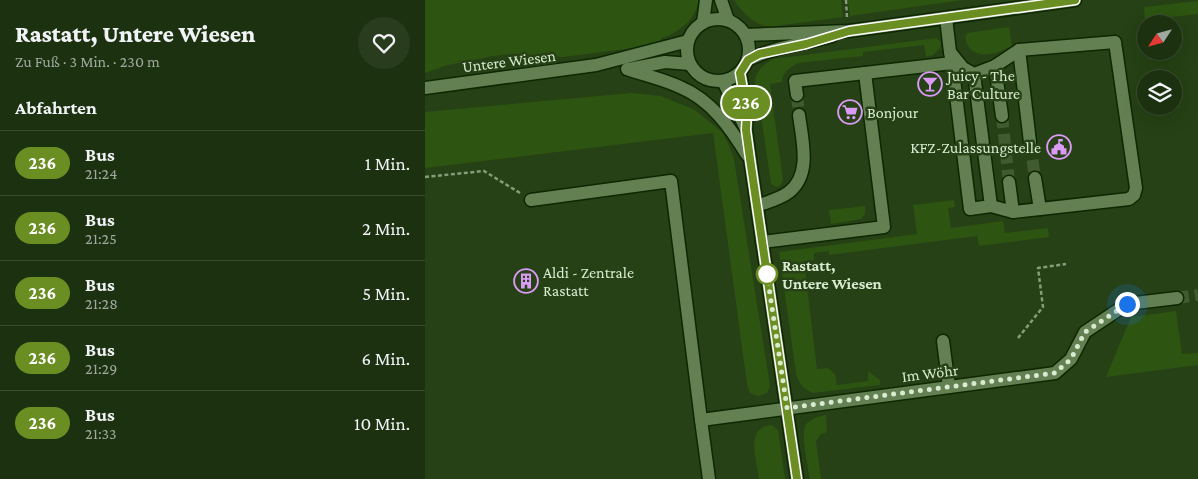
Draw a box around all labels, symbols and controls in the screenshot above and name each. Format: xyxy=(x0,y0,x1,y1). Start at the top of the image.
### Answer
north arrow xyxy=(1137,15,1183,60)
map controls xyxy=(1137,15,1182,115)
button: heart xyxy=(358,17,410,69)
text: Rastatt, Untere Wiesen xyxy=(15,20,255,47)
street label: Untere Wiesen xyxy=(461,47,557,75)
text: Zu Fuß · 3 Min. · 230 m xyxy=(15,53,160,70)
place label: Juicy - The Bar Culture xyxy=(945,67,1020,102)
button: layers xyxy=(1137,70,1182,115)
bar icon: Juicy - The Bar Culture xyxy=(917,71,943,97)
line badge: 236 xyxy=(717,87,775,119)
text: 236 xyxy=(732,93,760,113)
text: Abfahrten xyxy=(15,97,97,118)
supermarket icon: Bonjour xyxy=(837,99,863,125)
place label: Bonjour xyxy=(867,104,919,122)
public building icon: KFZ-Zulassungstelle xyxy=(1046,134,1072,160)
place label: KFZ-Zulassungstelle xyxy=(910,139,1041,157)
text: Bus xyxy=(85,144,115,165)
text: 236 xyxy=(29,153,56,173)
text: 1 Min. xyxy=(365,153,410,174)
text: 21:24 xyxy=(85,165,117,182)
text: Bus xyxy=(85,209,115,230)
text: 236 xyxy=(29,218,56,238)
text: 2 Min. xyxy=(362,218,410,239)
text: 21:25 xyxy=(85,230,117,247)
place label: Rastatt, Untere Wiesen xyxy=(782,257,882,292)
marker: Rastatt, Untere Wiesen xyxy=(756,263,778,285)
place label: Aldi - Zentrale Rastatt xyxy=(543,264,634,299)
building icon: Aldi - Zentrale Rastatt xyxy=(513,268,539,294)
text: Bus xyxy=(85,274,115,295)
text: 236 xyxy=(29,283,56,303)
text: 5 Min. xyxy=(362,283,410,304)
your location xyxy=(1115,292,1140,317)
text: 21:28 xyxy=(85,295,118,312)
text: Bus xyxy=(85,339,115,360)
text: 236 xyxy=(29,348,56,368)
text: 6 Min. xyxy=(361,348,410,369)
text: 21:29 xyxy=(85,360,117,377)
street label: Im Wöhr xyxy=(901,361,960,385)
text: Bus xyxy=(85,404,115,425)
text: 236 xyxy=(29,413,56,433)
text: 10 Min. xyxy=(354,413,410,434)
text: 21:33 xyxy=(85,425,117,442)

